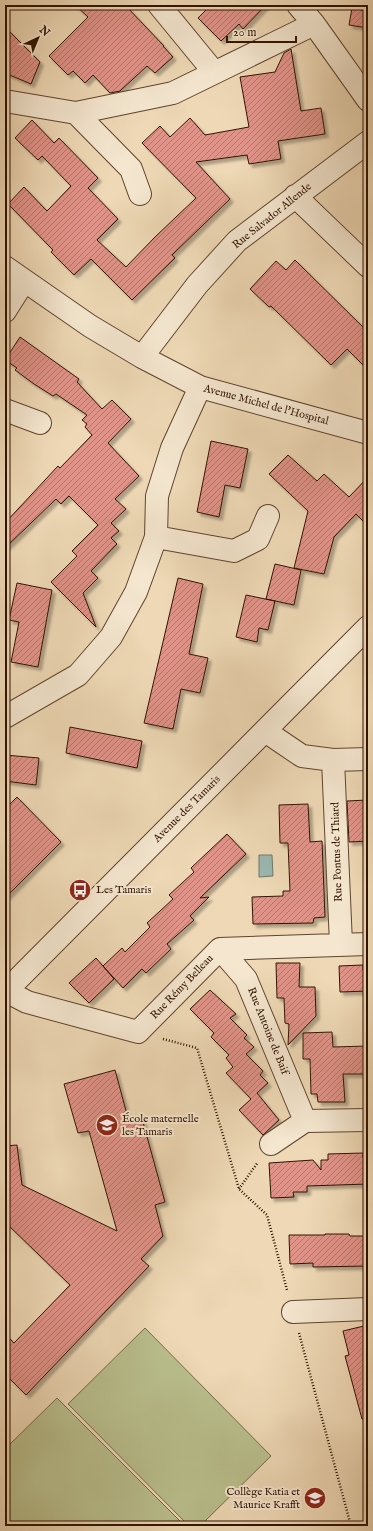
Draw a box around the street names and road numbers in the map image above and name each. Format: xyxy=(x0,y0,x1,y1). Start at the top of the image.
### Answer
street label: Rue Salvador Allende xyxy=(230,180,314,252)
street label: Avenue Michel de l'Hospital xyxy=(201,381,330,428)
street label: Avenue des Tamaris xyxy=(150,772,224,846)
street label: Rue Pontus de Thiard xyxy=(328,802,346,902)
street label: Rue Rémy Belleau xyxy=(147,951,217,1022)
street label: Rue Antoine de Baif xyxy=(244,985,293,1079)

